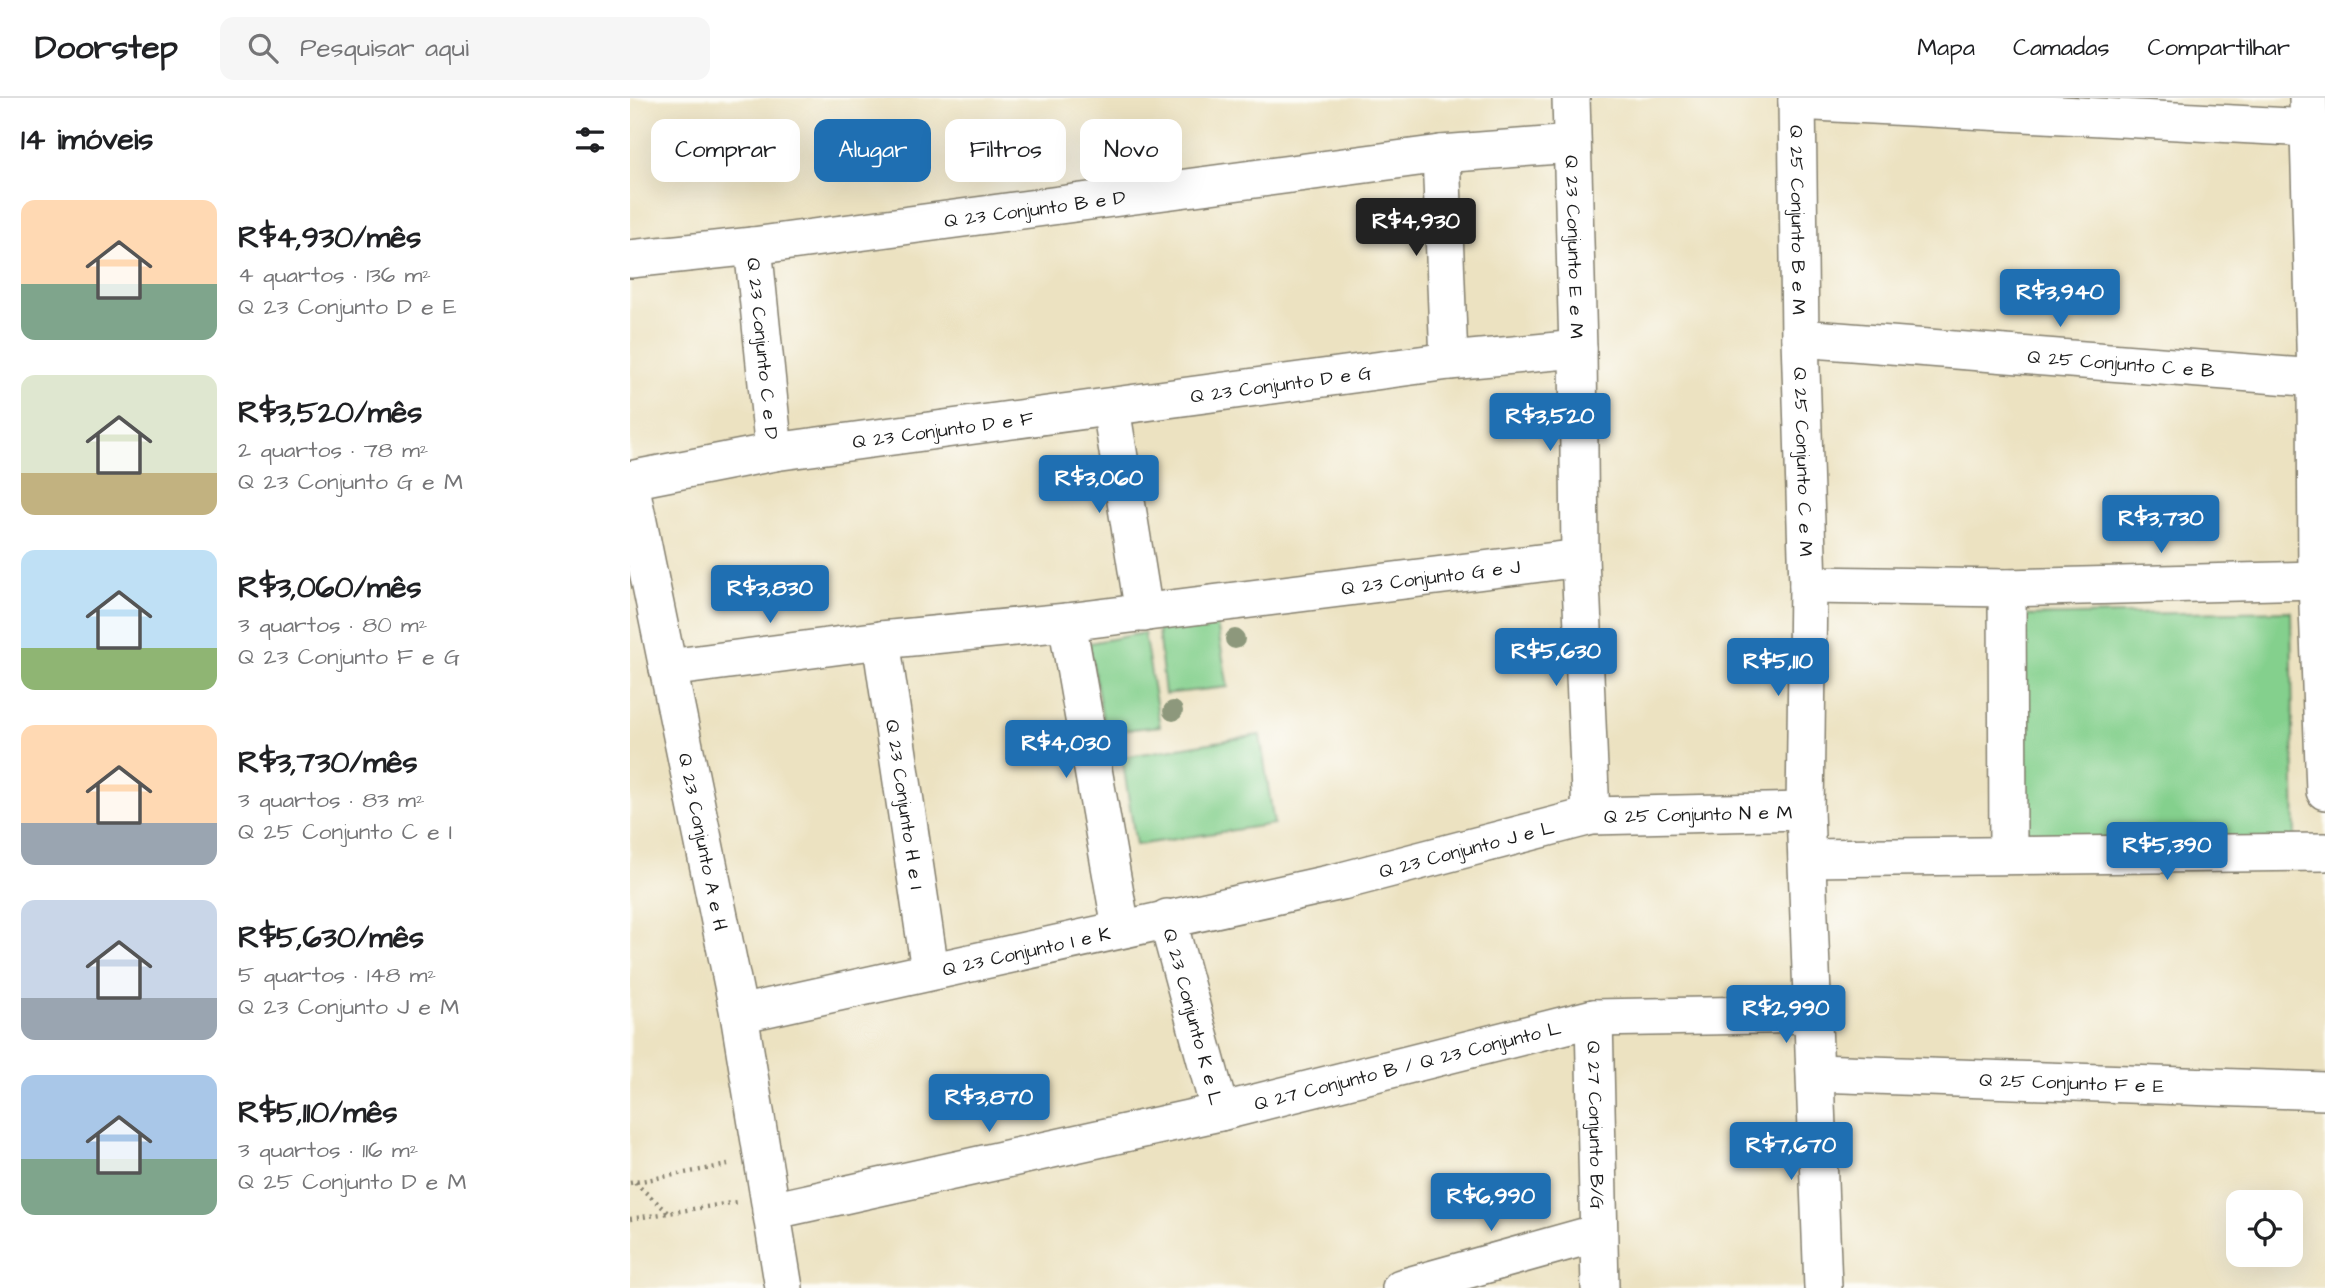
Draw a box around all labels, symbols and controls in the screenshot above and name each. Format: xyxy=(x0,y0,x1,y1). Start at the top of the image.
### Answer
search box xyxy=(220,17,710,80)
text: Doorstep xyxy=(35,25,178,71)
icon: search xyxy=(244,29,282,67)
text: Pesquisar aqui xyxy=(300,30,469,66)
text: Mapa xyxy=(1917,31,1975,65)
text: Camadas xyxy=(2013,31,2110,65)
text: Compartilhar xyxy=(2148,31,2290,65)
text: 14 imóveis xyxy=(21,119,153,161)
chip: Comprar xyxy=(651,119,800,182)
chip: Alugar xyxy=(814,119,931,182)
chip: Filtros xyxy=(945,119,1066,182)
chip: Novo xyxy=(1080,119,1182,182)
icon: filters xyxy=(571,121,609,159)
street label: Q 25 Conjunto B e M xyxy=(1782,125,1812,315)
street label: Q 23 Conjunto E e M xyxy=(1558,155,1590,340)
street label: Q 23 Conjunto B e D xyxy=(943,184,1127,235)
pin: R$4,930 xyxy=(1351,198,1481,258)
text: R$4,930 xyxy=(1372,205,1460,237)
text: R$4,930/mês xyxy=(238,217,421,259)
icon: home xyxy=(77,228,161,312)
street label: Q 23 Conjunto C e D xyxy=(739,256,785,441)
text: 4 quartos · 136 m² xyxy=(238,259,431,291)
pin: R$3,940 xyxy=(1995,270,2125,329)
text: R$3,940 xyxy=(2016,276,2104,308)
text: Q 23 Conjunto D e E xyxy=(238,291,457,323)
street label: Q 25 Conjunto C e B xyxy=(2026,344,2216,385)
street label: Q 23 Conjunto D e G xyxy=(1189,360,1373,411)
street label: Q 25 Conjunto C e M xyxy=(1786,367,1819,558)
text: R$3,520/mês xyxy=(238,392,422,434)
pin: R$3,520 xyxy=(1485,394,1615,453)
text: R$3,520 xyxy=(1506,400,1594,432)
icon: home xyxy=(77,403,161,487)
street label: Q 23 Conjunto D e F xyxy=(851,405,1035,456)
text: 2 quartos · 78 m² xyxy=(238,434,429,466)
pin: R$3,060 xyxy=(1034,456,1164,515)
text: R$3,060 xyxy=(1055,462,1143,494)
text: Q 23 Conjunto G e M xyxy=(238,466,463,498)
pin: R$3,730 xyxy=(2096,496,2226,555)
text: R$3,730 xyxy=(2118,502,2204,534)
street label: Q 23 Conjunto G e J xyxy=(1340,554,1522,603)
pin: R$3,830 xyxy=(705,566,835,625)
text: R$3,060/mês xyxy=(238,567,422,609)
text: R$3,830 xyxy=(727,572,813,604)
icon: home xyxy=(77,578,161,662)
text: 3 quartos · 80 m² xyxy=(238,609,427,641)
pin: R$5,630 xyxy=(1491,628,1621,688)
text: R$5,630 xyxy=(1511,635,1601,667)
pin: R$5,110 xyxy=(1713,638,1843,698)
text: Q 23 Conjunto F e G xyxy=(238,641,460,673)
text: R$5,110 xyxy=(1743,645,1813,677)
street label: Q 23 Conjunto H e I xyxy=(878,718,930,891)
pin: R$4,030 xyxy=(1001,720,1131,780)
text: R$4,030 xyxy=(1021,727,1111,759)
text: R$3,730/mês xyxy=(238,742,418,784)
street label: Q 23 Conjunto A e H xyxy=(671,751,734,933)
icon: home xyxy=(77,753,161,837)
text: 3 quartos · 83 m² xyxy=(238,784,425,816)
street label: Q 25 Conjunto N e M xyxy=(1604,799,1793,831)
street label: Q 23 Conjunto J e L xyxy=(1376,814,1557,886)
text: Q 25 Conjunto C e I xyxy=(238,816,452,848)
pin: R$5,390 xyxy=(2102,822,2232,882)
text: R$5,390 xyxy=(2123,829,2211,861)
text: R$5,630/mês xyxy=(238,917,424,959)
street label: Q 23 Conjunto I e K xyxy=(940,920,1113,984)
street label: Q 23 Conjunto K e L xyxy=(1155,926,1229,1108)
icon: home xyxy=(77,928,161,1012)
text: 5 quartos · 148 m² xyxy=(238,959,436,991)
pin: R$2,990 xyxy=(1721,986,1851,1045)
text: Q 23 Conjunto J e M xyxy=(238,991,459,1023)
text: R$2,990 xyxy=(1742,992,1830,1024)
street label: Q 27 Conjunto B / Q 23 Conjunto L xyxy=(1251,1015,1564,1118)
street label: Q 27 Conjunto B/G xyxy=(1580,1040,1610,1210)
street label: Q 25 Conjunto F e E xyxy=(1979,1067,2165,1100)
pin: R$3,870 xyxy=(924,1074,1054,1134)
text: R$3,870 xyxy=(945,1081,1033,1113)
text: R$5,110/mês xyxy=(238,1092,398,1134)
icon: home xyxy=(77,1103,161,1187)
pin: R$7,670 xyxy=(1726,1122,1856,1182)
text: R$7,670 xyxy=(1746,1129,1836,1161)
text: 3 quartos · 116 m² xyxy=(238,1134,418,1166)
text: Q 25 Conjunto D e M xyxy=(238,1166,467,1198)
pin: R$6,990 xyxy=(1426,1174,1556,1233)
text: R$6,990 xyxy=(1447,1180,1535,1212)
map controls xyxy=(2226,1190,2303,1267)
button: locate xyxy=(2226,1190,2303,1267)

